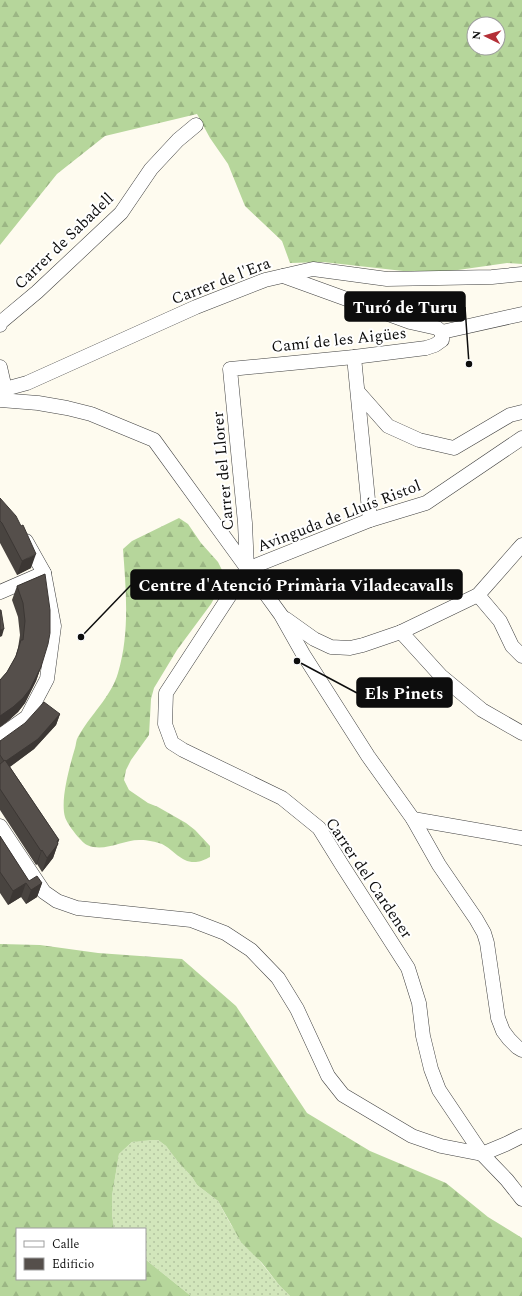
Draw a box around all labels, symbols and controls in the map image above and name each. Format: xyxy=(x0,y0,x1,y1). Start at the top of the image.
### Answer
north arrow xyxy=(466,16,506,56)
text: N xyxy=(468,30,485,40)
street label: Carrer de Sabadell xyxy=(9,187,119,295)
street label: Carrer de l'Era xyxy=(168,251,274,311)
callout: Turó de Turu xyxy=(345,292,465,321)
text: Turó de Turu xyxy=(353,295,457,321)
street label: Camí de les Aigües xyxy=(270,321,408,359)
street label: Carrer del Llorer xyxy=(206,410,240,532)
street label: Avinguda de Lluís Ristol xyxy=(254,474,424,558)
callout: Centre d'Atenció Primària Viladecavalls xyxy=(131,570,462,599)
text: Centre d'Atenció Primària Viladecavalls xyxy=(138,573,454,599)
callout: Els Pinets xyxy=(357,678,452,707)
text: Els Pinets xyxy=(364,681,444,707)
street label: Carrer del Cardener xyxy=(319,813,419,943)
legend xyxy=(16,1228,146,1280)
text: Calle xyxy=(52,1235,80,1254)
text: Edificio xyxy=(52,1255,94,1274)

